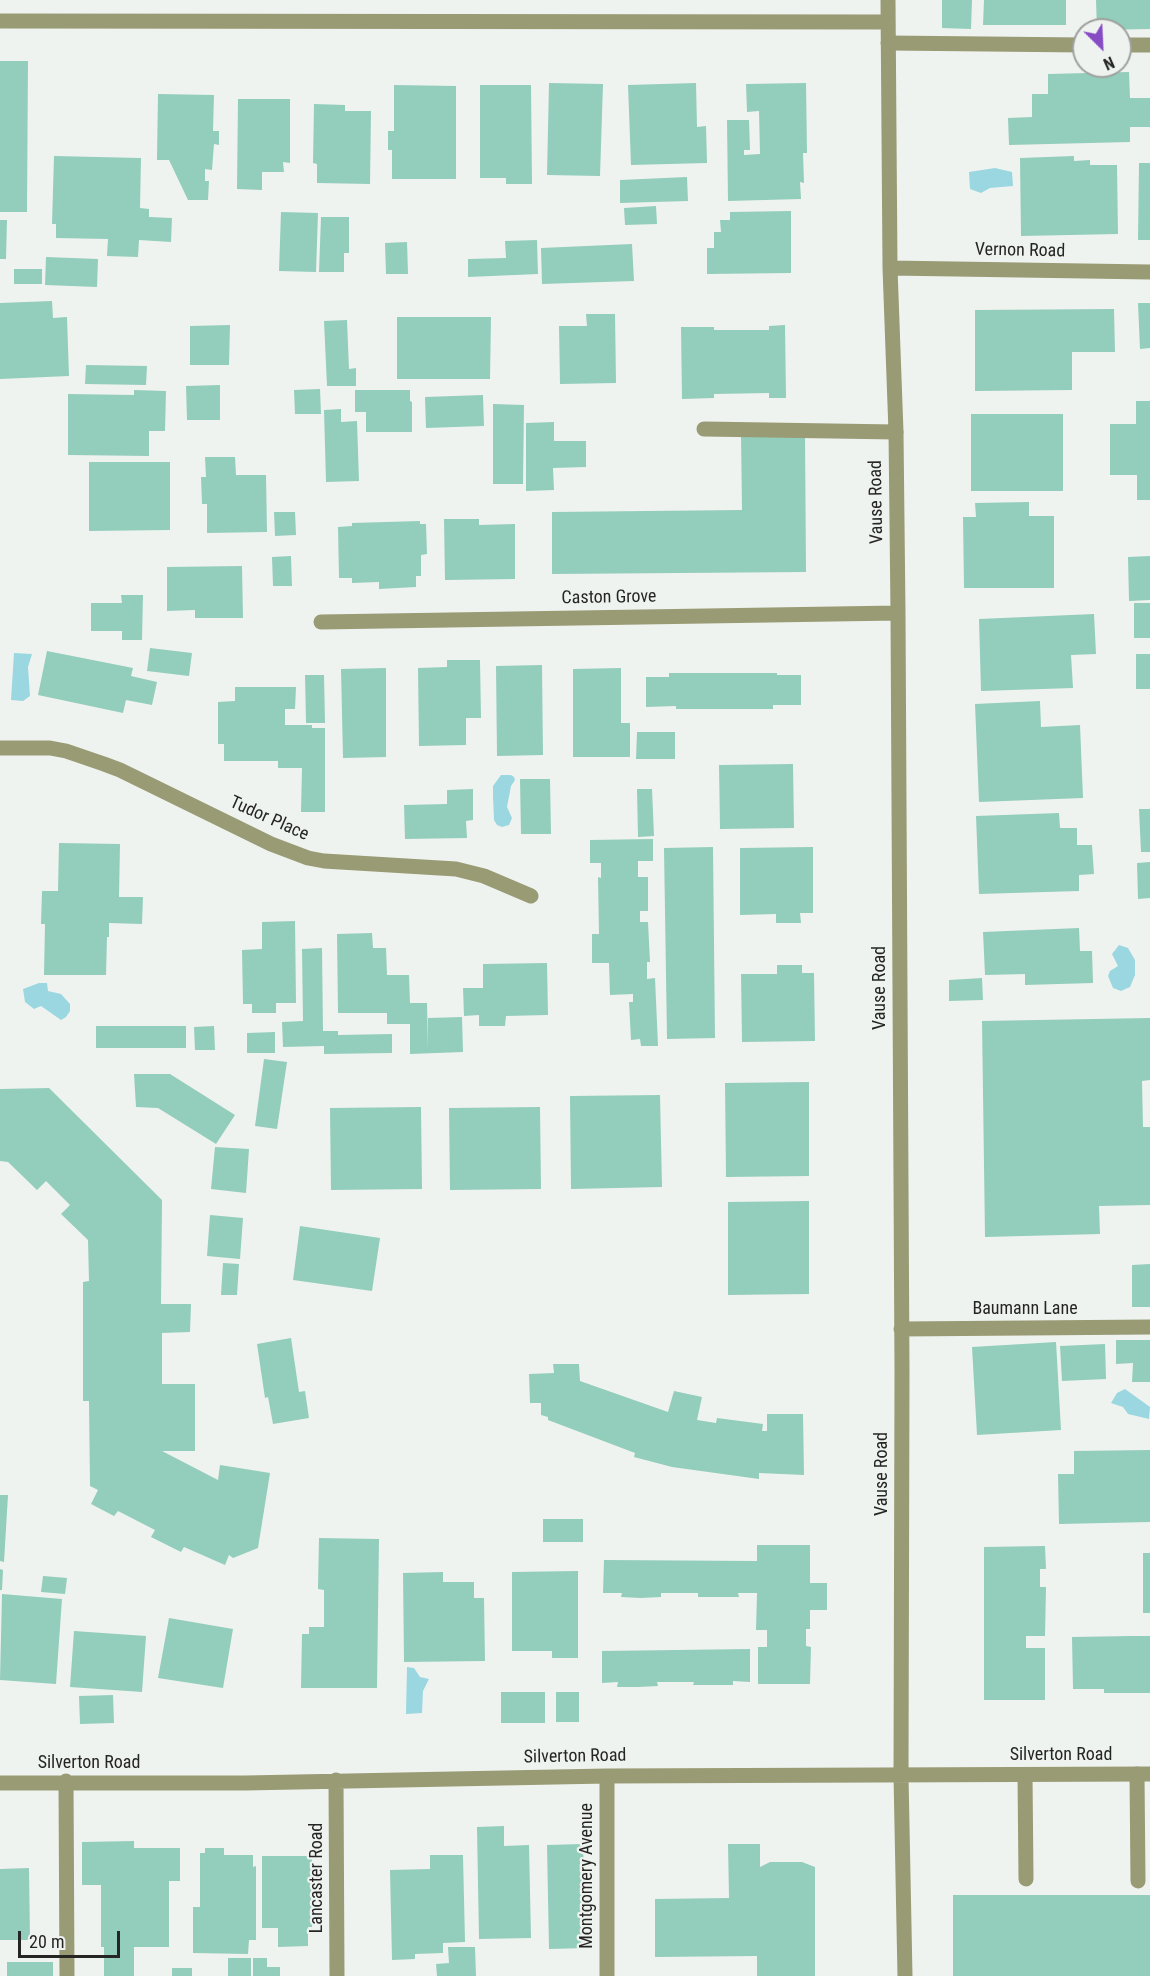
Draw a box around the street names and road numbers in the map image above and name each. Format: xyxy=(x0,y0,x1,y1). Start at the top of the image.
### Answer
street label: Vernon Road xyxy=(975,239,1065,263)
street label: Vause Road xyxy=(865,460,889,544)
street label: Caston Grove xyxy=(561,586,657,610)
street label: Tudor Place xyxy=(226,792,312,846)
street label: Vause Road xyxy=(869,946,891,1030)
street label: Baumann Lane xyxy=(972,1298,1078,1320)
street label: Vause Road xyxy=(871,1432,893,1516)
street label: Silverton Road xyxy=(1010,1744,1112,1766)
street label: Silverton Road xyxy=(523,1745,627,1769)
street label: Silverton Road xyxy=(38,1752,140,1774)
street label: Montgomery Avenue xyxy=(576,1803,598,1949)
street label: Lancaster Road xyxy=(306,1823,328,1933)

